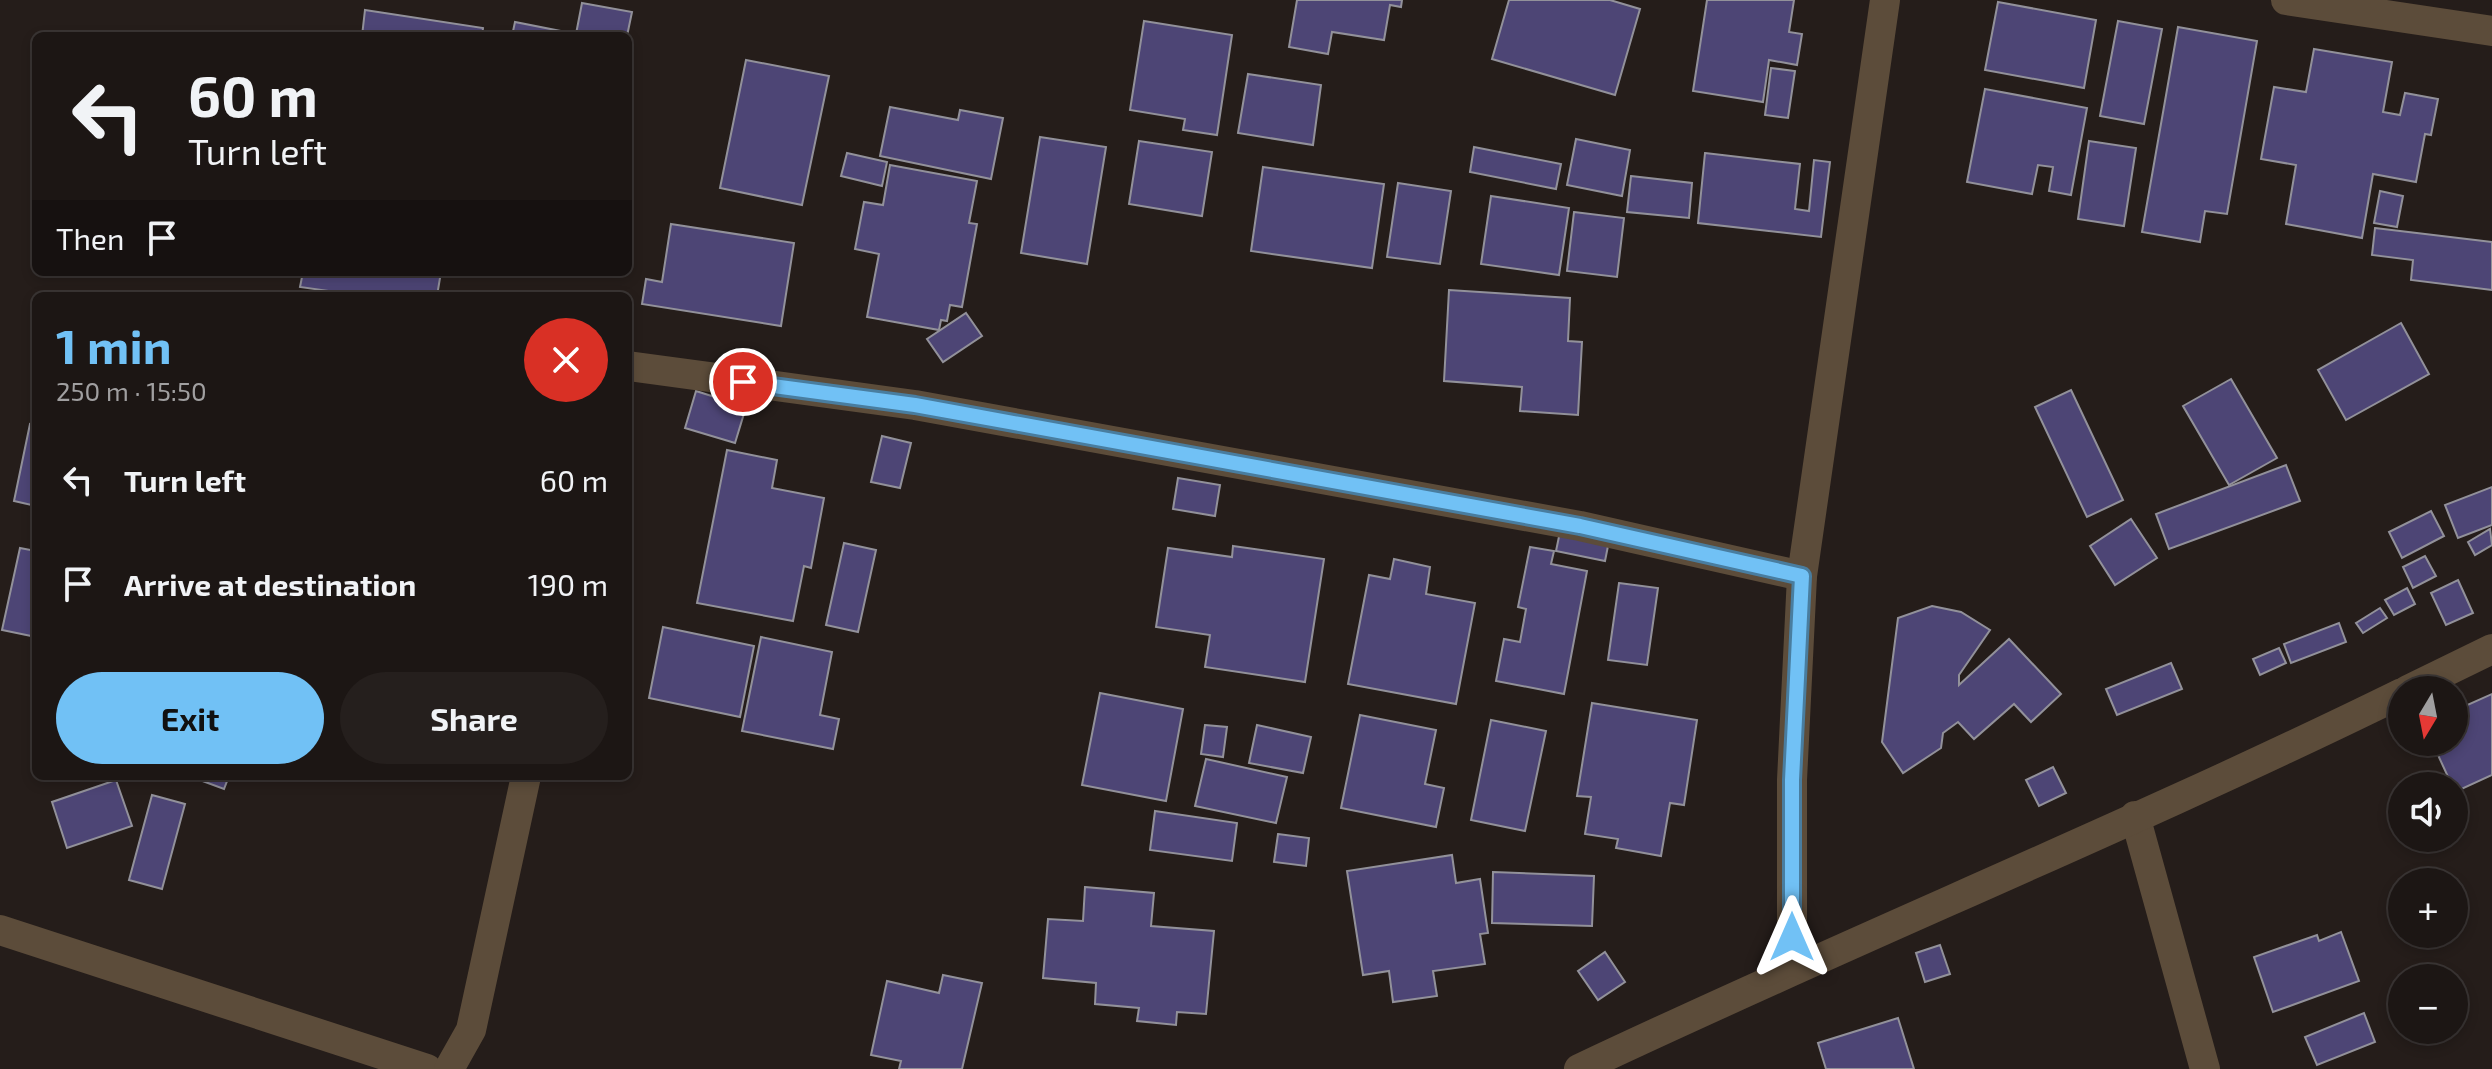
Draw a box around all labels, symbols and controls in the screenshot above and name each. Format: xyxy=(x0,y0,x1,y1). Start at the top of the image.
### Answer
text: 60 m xyxy=(188,61,318,128)
icon: left xyxy=(56,64,160,168)
text: Turn left xyxy=(188,129,327,172)
icon: arrive xyxy=(140,216,184,260)
text: Then xyxy=(56,220,124,256)
text: 1 min xyxy=(56,316,172,374)
button: close xyxy=(524,318,608,402)
pin xyxy=(709,348,777,416)
icon: arrive xyxy=(721,360,765,404)
text: 250 m · 15:50 xyxy=(56,375,207,406)
icon: left xyxy=(56,458,100,502)
text: Turn left xyxy=(124,462,246,498)
text: 60 m xyxy=(540,462,608,498)
icon: arrive xyxy=(56,562,100,606)
text: Arrive at destination xyxy=(124,566,416,602)
text: 190 m xyxy=(528,566,608,602)
button: Exit xyxy=(56,672,324,764)
button: Share xyxy=(340,672,608,764)
north arrow xyxy=(2388,676,2468,756)
map controls xyxy=(2388,676,2468,1044)
button: sound xyxy=(2388,772,2468,852)
button: + xyxy=(2388,868,2468,948)
position arrow xyxy=(1750,895,1834,979)
button: − xyxy=(2388,964,2468,1044)

